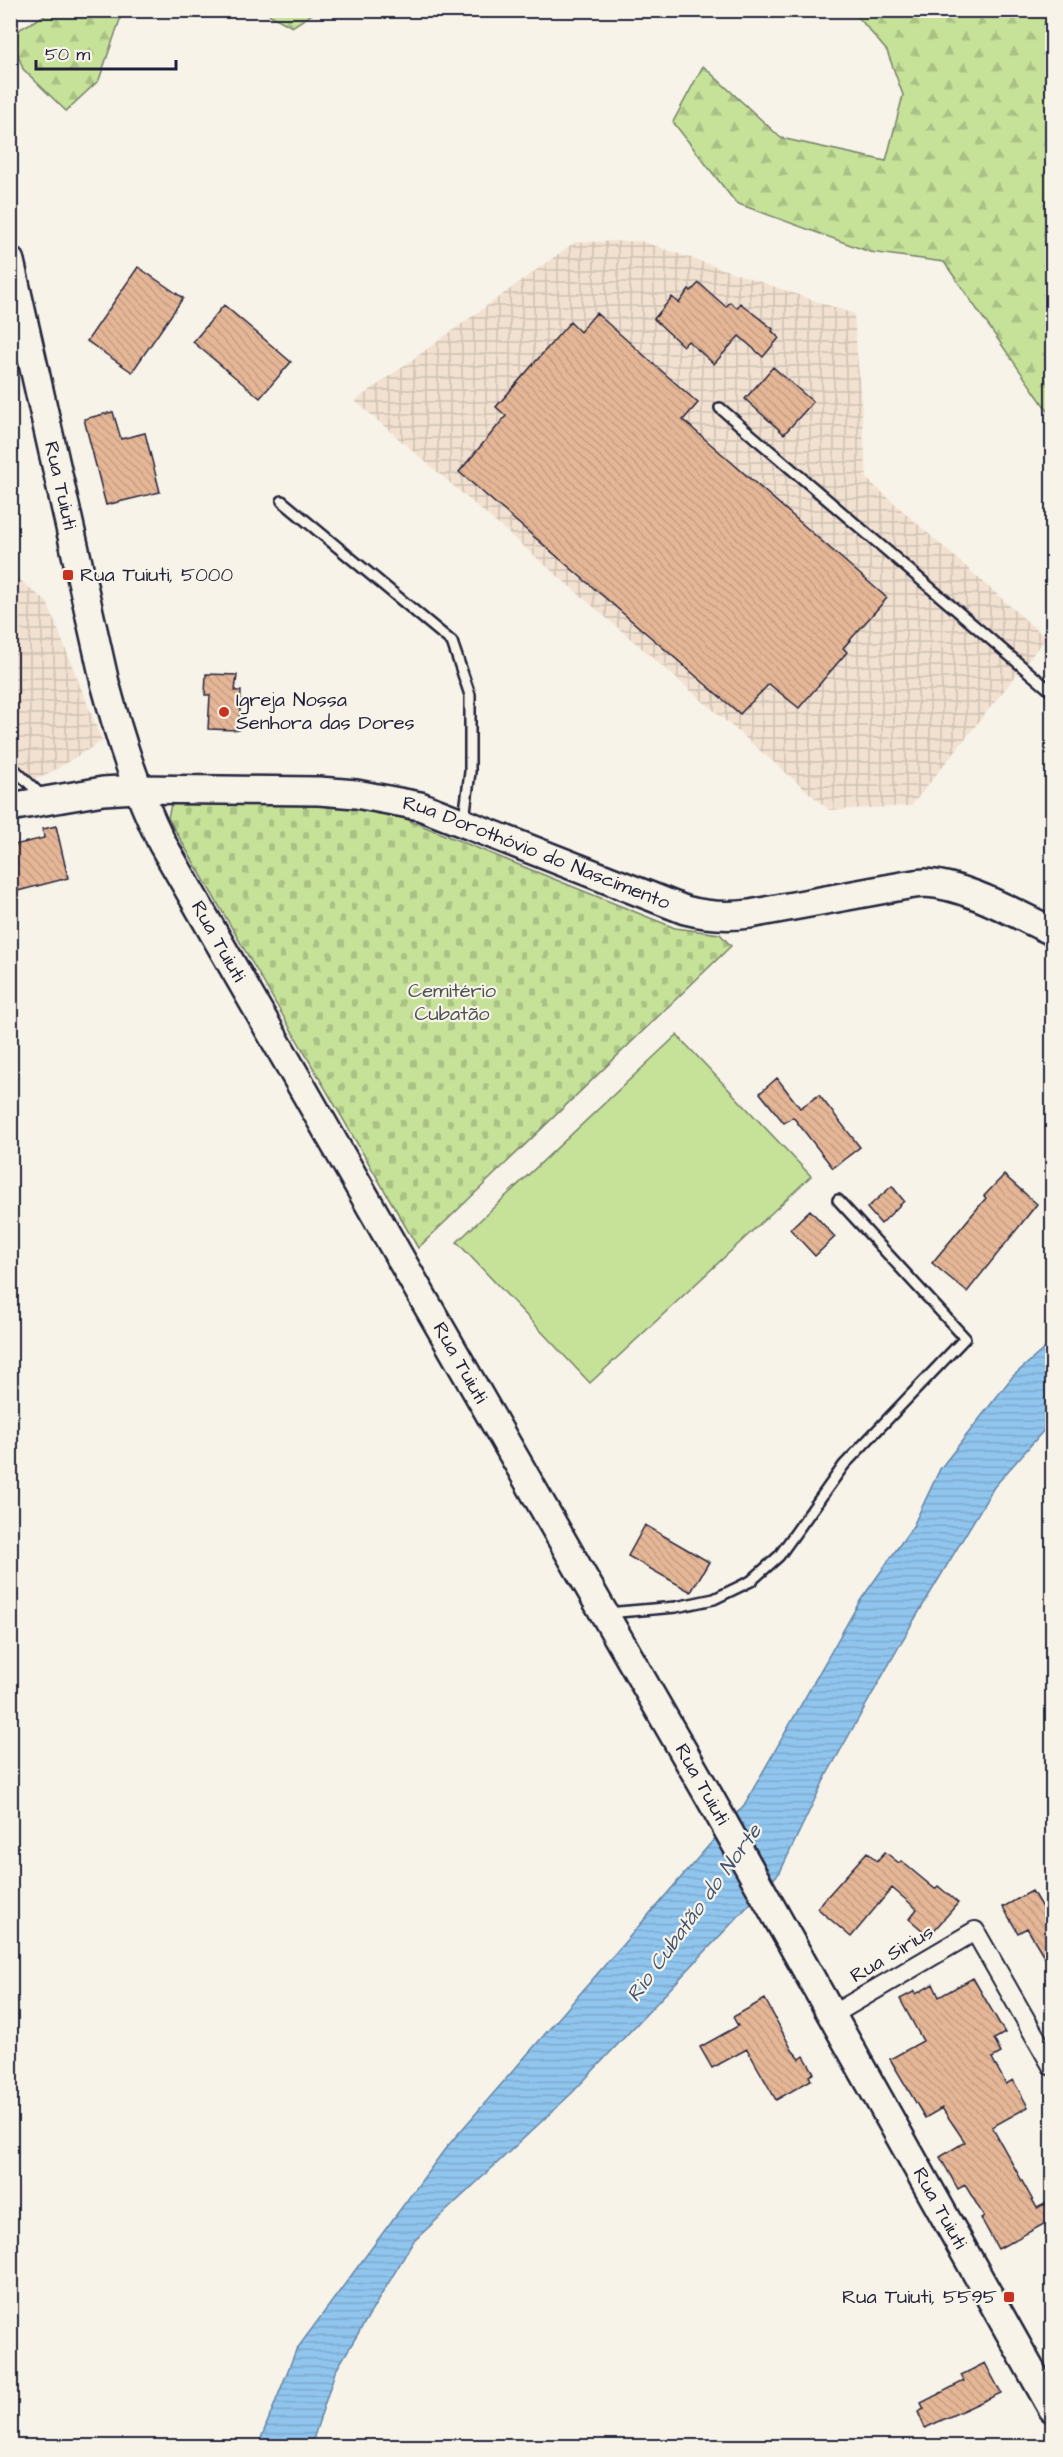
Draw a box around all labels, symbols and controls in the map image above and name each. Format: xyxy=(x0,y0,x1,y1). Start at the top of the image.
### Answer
scale bar xyxy=(36,33,176,71)
text: 50 m xyxy=(45,42,90,67)
street label: Rua Tuiuti xyxy=(37,439,84,532)
place label: Rua Tuiuti, 5000 xyxy=(80,561,233,589)
marker: Rua Tuiuti, 5000 xyxy=(61,568,75,582)
place label: Igreja Nossa Senhora das Dores xyxy=(236,686,415,737)
marker: Igreja Nossa Senhora das Dores xyxy=(217,705,231,719)
street label: Rua Dorothóvio do Nascimento xyxy=(401,789,674,917)
street label: Rua Tuiuti xyxy=(184,895,253,987)
park label: Cemitério Cubatão xyxy=(408,977,496,1028)
street label: Rua Tuiuti xyxy=(426,1317,495,1409)
street label: Rua Tuiuti xyxy=(668,1739,736,1830)
water label: Rio Cubatão do Norte xyxy=(620,1817,769,2008)
street label: Rua Sirius xyxy=(845,1918,939,1990)
street label: Rua Tuiuti xyxy=(906,2162,974,2254)
place label: Rua Tuiuti, 5595 xyxy=(842,2283,997,2311)
marker: Rua Tuiuti, 5595 xyxy=(1002,2290,1016,2304)

